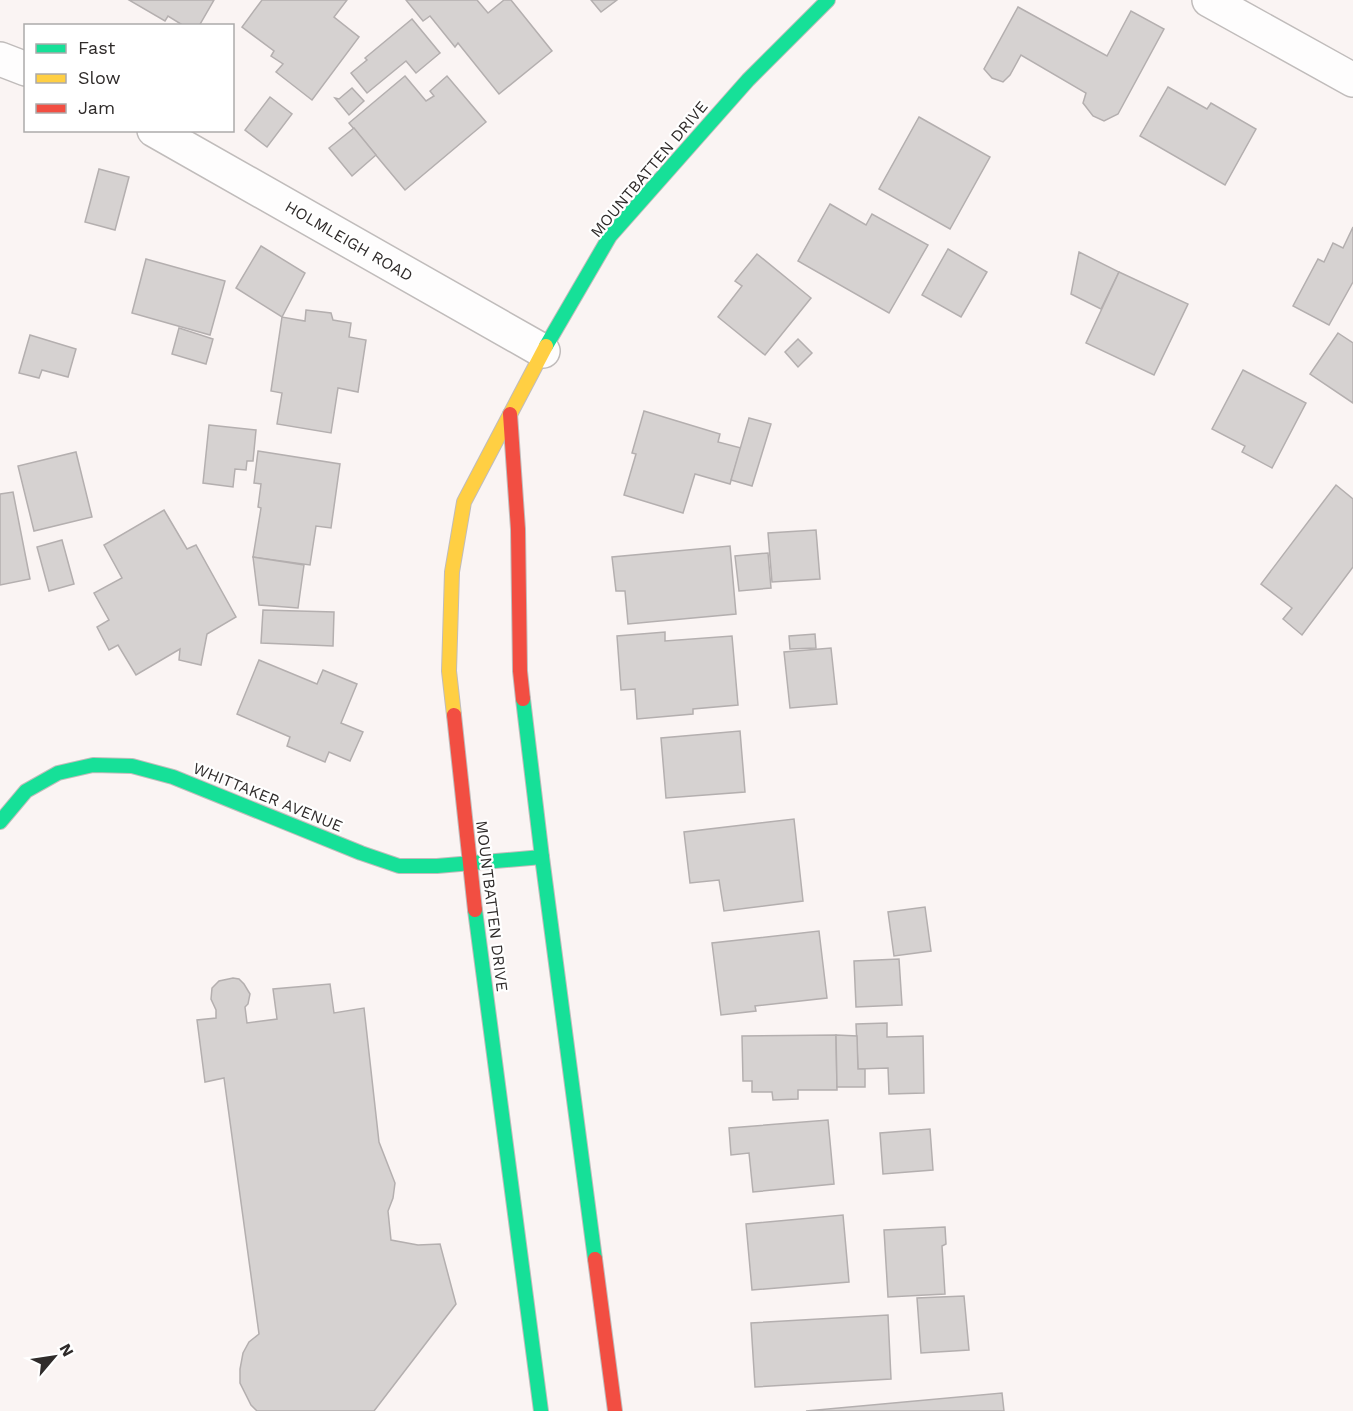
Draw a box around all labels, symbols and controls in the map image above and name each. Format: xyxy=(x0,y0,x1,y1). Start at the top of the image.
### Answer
legend xyxy=(24,24,234,132)
text: Fast xyxy=(78,37,116,58)
text: Slow xyxy=(78,67,121,88)
text: Jam xyxy=(78,97,115,118)
street label: MOUNTBATTEN DRIVE xyxy=(586,97,712,241)
street label: HOLMLEIGH ROAD xyxy=(282,197,416,285)
street label: WHITTAKER AVENUE xyxy=(190,758,346,836)
street label: MOUNTBATTEN DRIVE xyxy=(472,819,512,993)
north arrow xyxy=(24,1327,84,1387)
text: N xyxy=(55,1340,78,1360)

